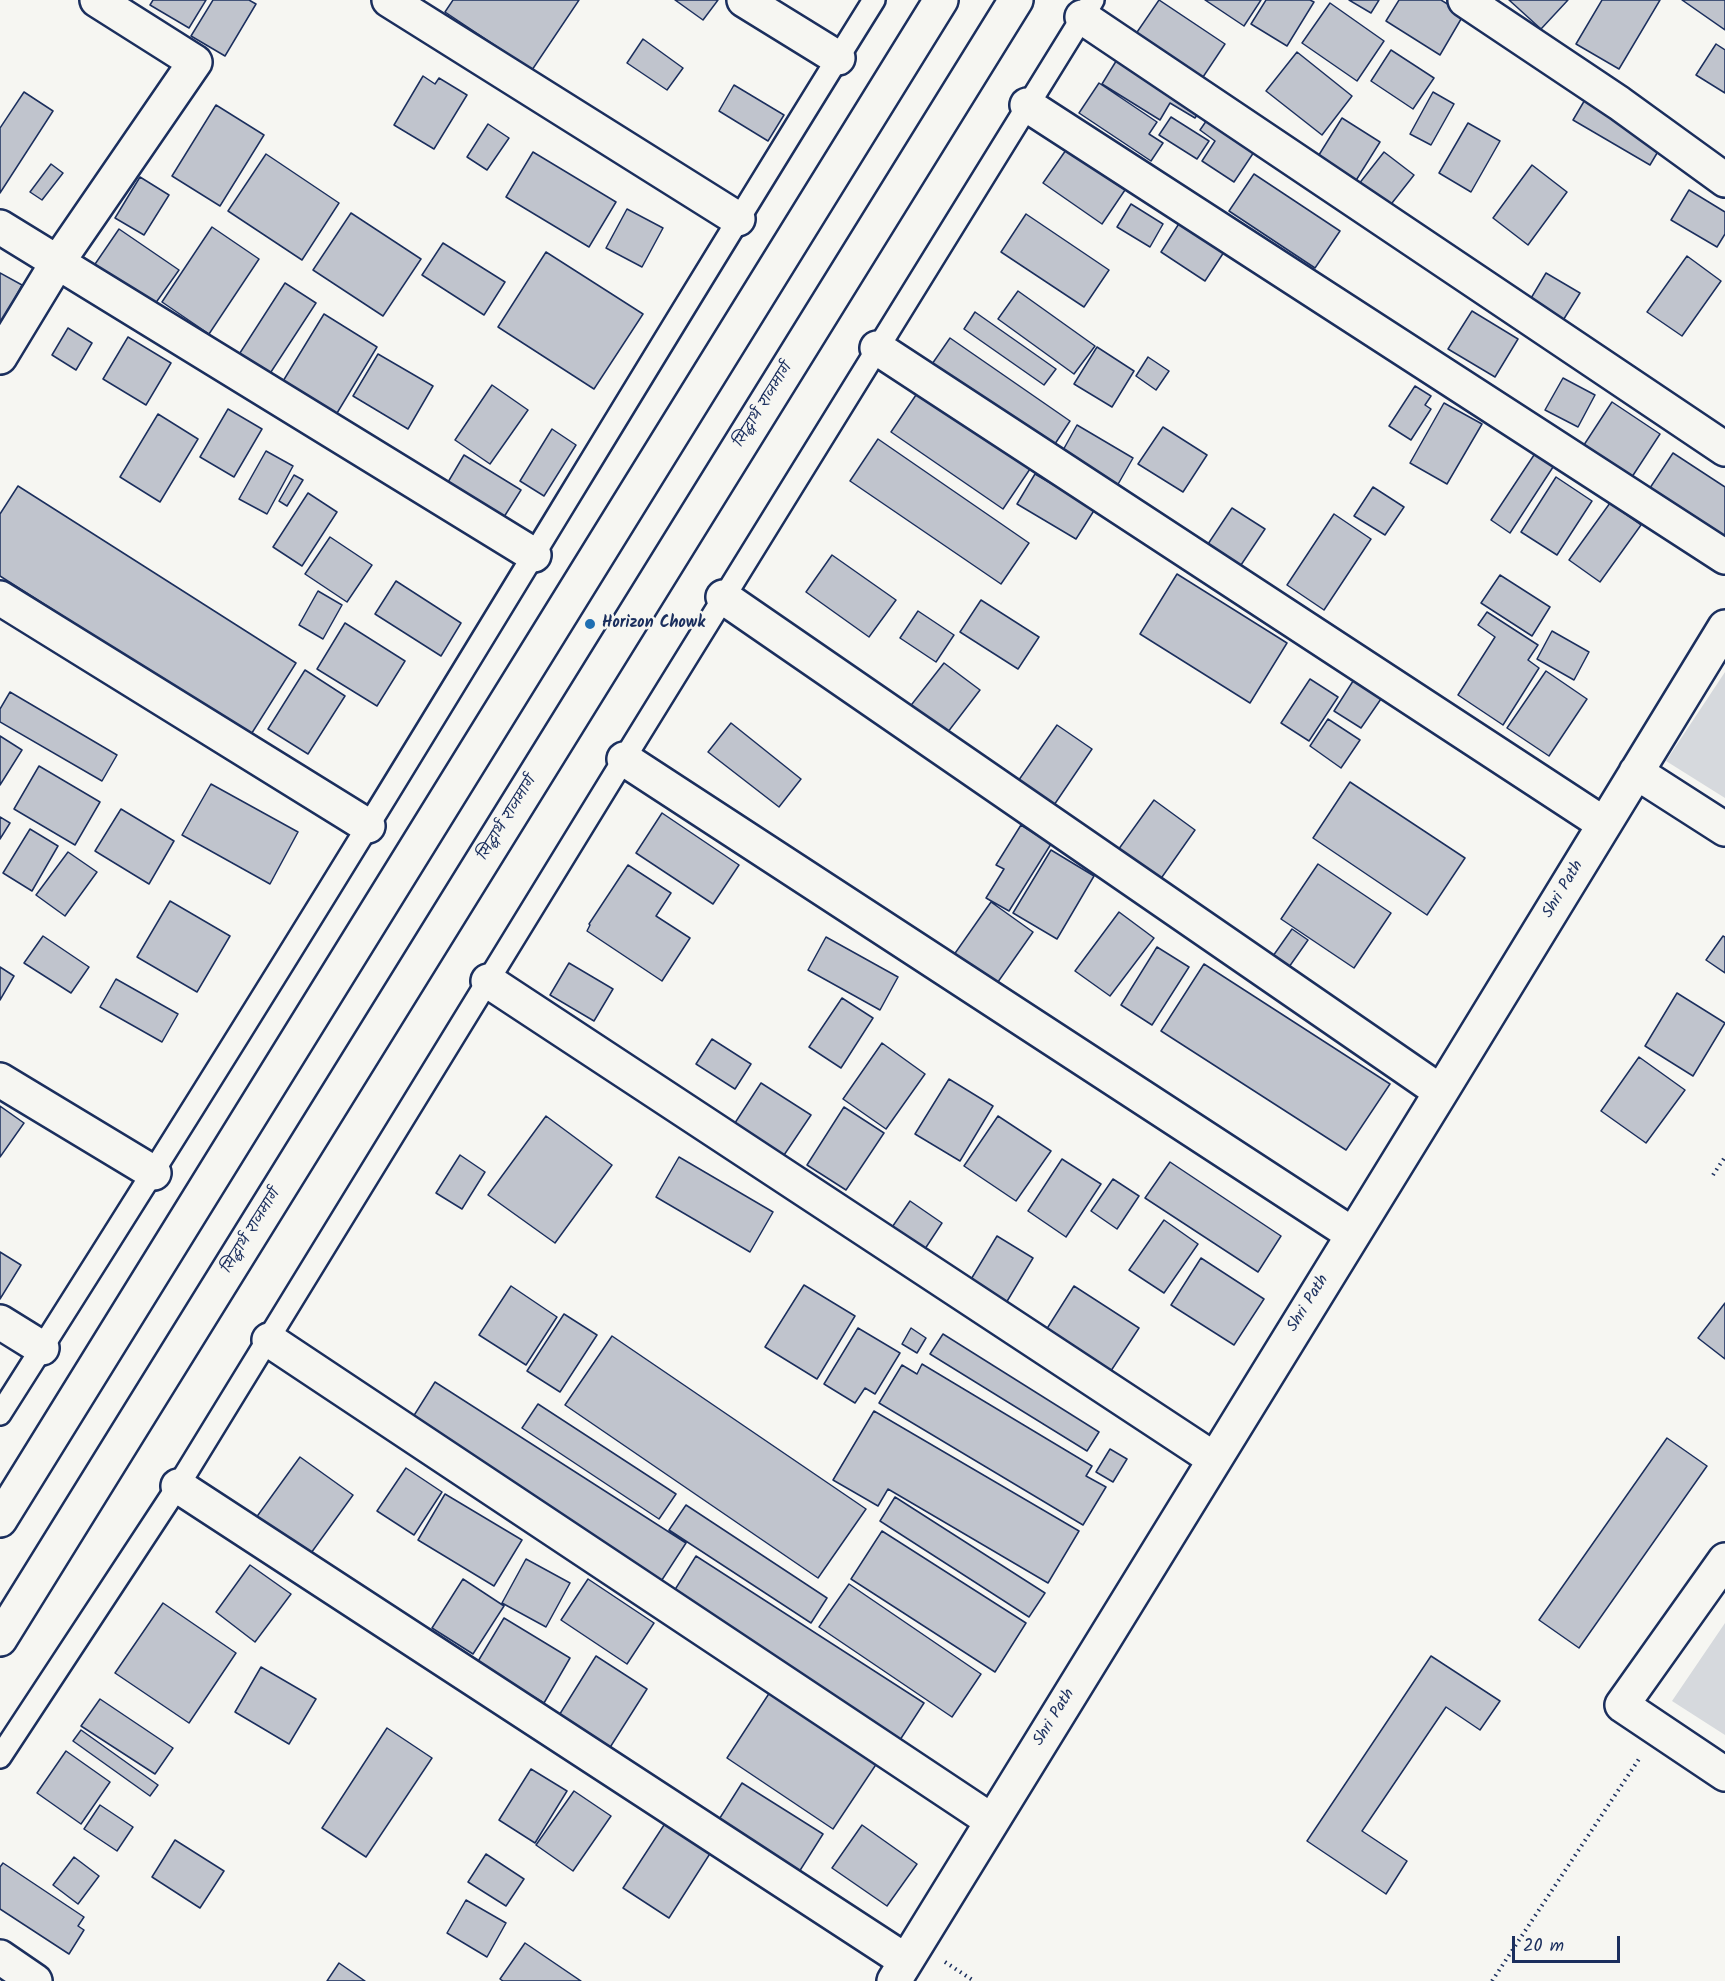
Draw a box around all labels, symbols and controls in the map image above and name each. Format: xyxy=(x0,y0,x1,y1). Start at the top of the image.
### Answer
street label: सिद्धार्थ राजमार्ग xyxy=(731,360,797,452)
place label: Horizon Chowk xyxy=(602,614,705,634)
marker: Horizon Chowk xyxy=(583,617,597,631)
street label: सिद्धार्थ राजमार्ग xyxy=(475,773,541,865)
street label: Shri Path xyxy=(1539,858,1589,922)
street label: सिद्धार्थ राजमार्ग xyxy=(219,1186,285,1278)
street label: Shri Path xyxy=(1284,1272,1334,1336)
street label: Shri Path xyxy=(1030,1686,1080,1750)
scale bar xyxy=(1515,1924,1623,1962)
text: 20 m xyxy=(1523,1932,1564,1961)

